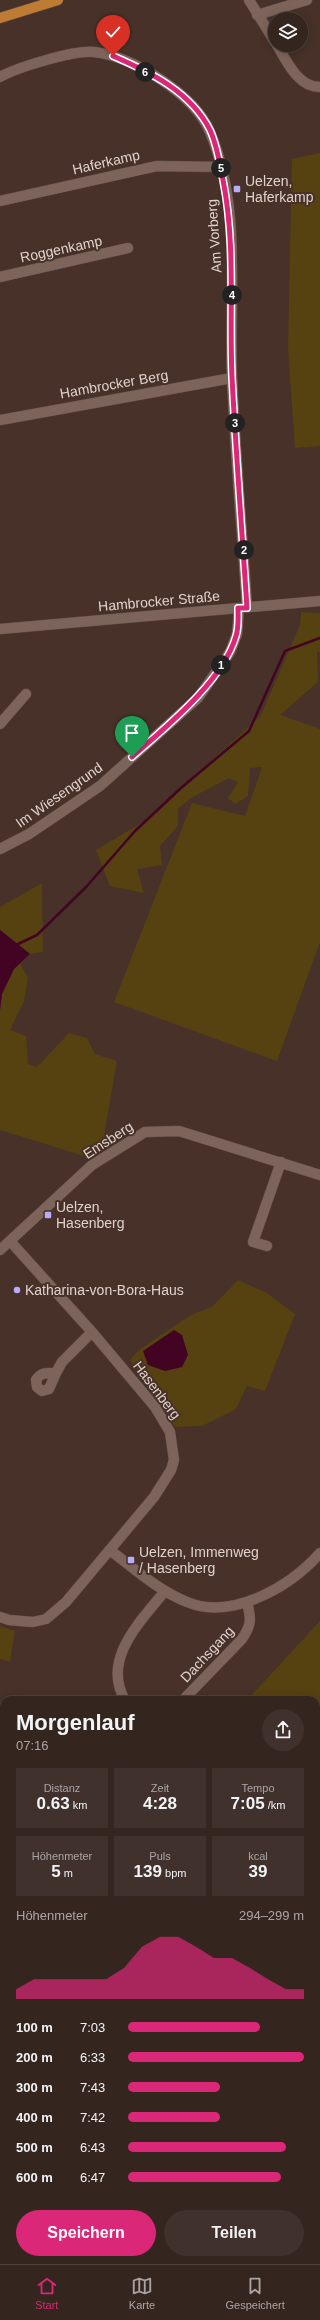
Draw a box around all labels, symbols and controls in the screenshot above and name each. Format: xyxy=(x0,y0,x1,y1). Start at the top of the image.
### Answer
map controls xyxy=(268,12,308,52)
button: layers xyxy=(268,12,308,52)
pin xyxy=(96,15,130,56)
icon: check xyxy=(102,21,124,43)
pin: 6 xyxy=(135,62,155,82)
text: 6 xyxy=(142,66,148,78)
street label: Haferkamp xyxy=(71,146,141,177)
pin: 5 xyxy=(211,158,231,178)
text: 5 xyxy=(218,162,224,174)
place label: Uelzen, Haferkamp xyxy=(245,173,314,205)
marker: Uelzen, Haferkamp xyxy=(232,184,242,194)
street label: Am Vorberg xyxy=(203,199,225,273)
street label: Roggenkamp xyxy=(19,232,104,265)
pin: 4 xyxy=(222,285,242,305)
text: 4 xyxy=(229,289,235,301)
street label: Hambrocker Berg xyxy=(59,367,169,401)
pin: 3 xyxy=(225,413,245,433)
text: 3 xyxy=(232,417,238,429)
pin: 2 xyxy=(234,540,254,560)
text: 2 xyxy=(241,544,247,556)
street label: Hambrocker Straße xyxy=(97,588,221,614)
pin: 1 xyxy=(211,655,231,675)
text: 1 xyxy=(218,659,224,671)
pin xyxy=(115,716,149,757)
icon: arrive xyxy=(121,722,143,744)
street label: Im Wiesengrund xyxy=(13,759,105,831)
street label: Emsberg xyxy=(80,1118,136,1162)
place label: Uelzen, Hasenberg xyxy=(56,1199,125,1231)
marker: Uelzen, Hasenberg xyxy=(43,1210,53,1220)
place label: Katharina-von-Bora-Haus xyxy=(25,1282,184,1298)
marker: Katharina-von-Bora-Haus xyxy=(12,1285,22,1295)
street label: Hasenberg xyxy=(130,1358,184,1422)
place label: Uelzen, Immenweg / Hasenberg xyxy=(139,1544,259,1576)
marker: Uelzen, Immenweg / Hasenberg xyxy=(126,1555,136,1565)
street label: Dachsgang xyxy=(177,1623,237,1685)
button: share xyxy=(262,1709,304,1751)
text: Morgenlauf xyxy=(16,1710,135,1735)
text: 07:16 xyxy=(16,1738,49,1753)
text: Distanz xyxy=(44,1782,80,1794)
text: Zeit xyxy=(151,1782,169,1794)
text: Tempo xyxy=(241,1782,275,1794)
text: 0.63 xyxy=(37,1794,70,1813)
text: 4:28 xyxy=(143,1794,177,1813)
text: 7:05 xyxy=(231,1794,265,1813)
text: km xyxy=(70,1799,87,1811)
text: /km xyxy=(265,1799,285,1811)
text: Höhenmeter xyxy=(32,1850,92,1862)
text: Puls xyxy=(149,1850,171,1862)
text: kcal xyxy=(248,1850,268,1862)
text: 5 xyxy=(51,1862,61,1881)
text: 139 xyxy=(134,1862,162,1881)
text: 39 xyxy=(249,1862,267,1881)
text: m xyxy=(61,1867,73,1879)
text: bpm xyxy=(162,1867,186,1879)
text: Höhenmeter xyxy=(16,1908,88,1923)
text: 294–299 m xyxy=(239,1908,304,1923)
text: 100 m xyxy=(16,2020,53,2035)
text: 7:03 xyxy=(80,2020,105,2035)
text: 200 m xyxy=(16,2050,53,2065)
text: 6:33 xyxy=(80,2050,105,2065)
text: 300 m xyxy=(16,2080,53,2095)
text: 7:43 xyxy=(80,2080,105,2095)
text: 400 m xyxy=(16,2110,53,2125)
text: 7:42 xyxy=(80,2110,105,2125)
text: 500 m xyxy=(16,2140,53,2155)
text: 6:43 xyxy=(80,2140,105,2155)
text: 600 m xyxy=(16,2170,53,2185)
text: 6:47 xyxy=(80,2170,105,2185)
button: Speichern xyxy=(16,2210,156,2256)
button: Teilen xyxy=(164,2210,304,2256)
tab: Start xyxy=(35,2275,58,2311)
tab: Karte xyxy=(129,2275,155,2311)
tab: Gespeichert xyxy=(225,2275,285,2311)

